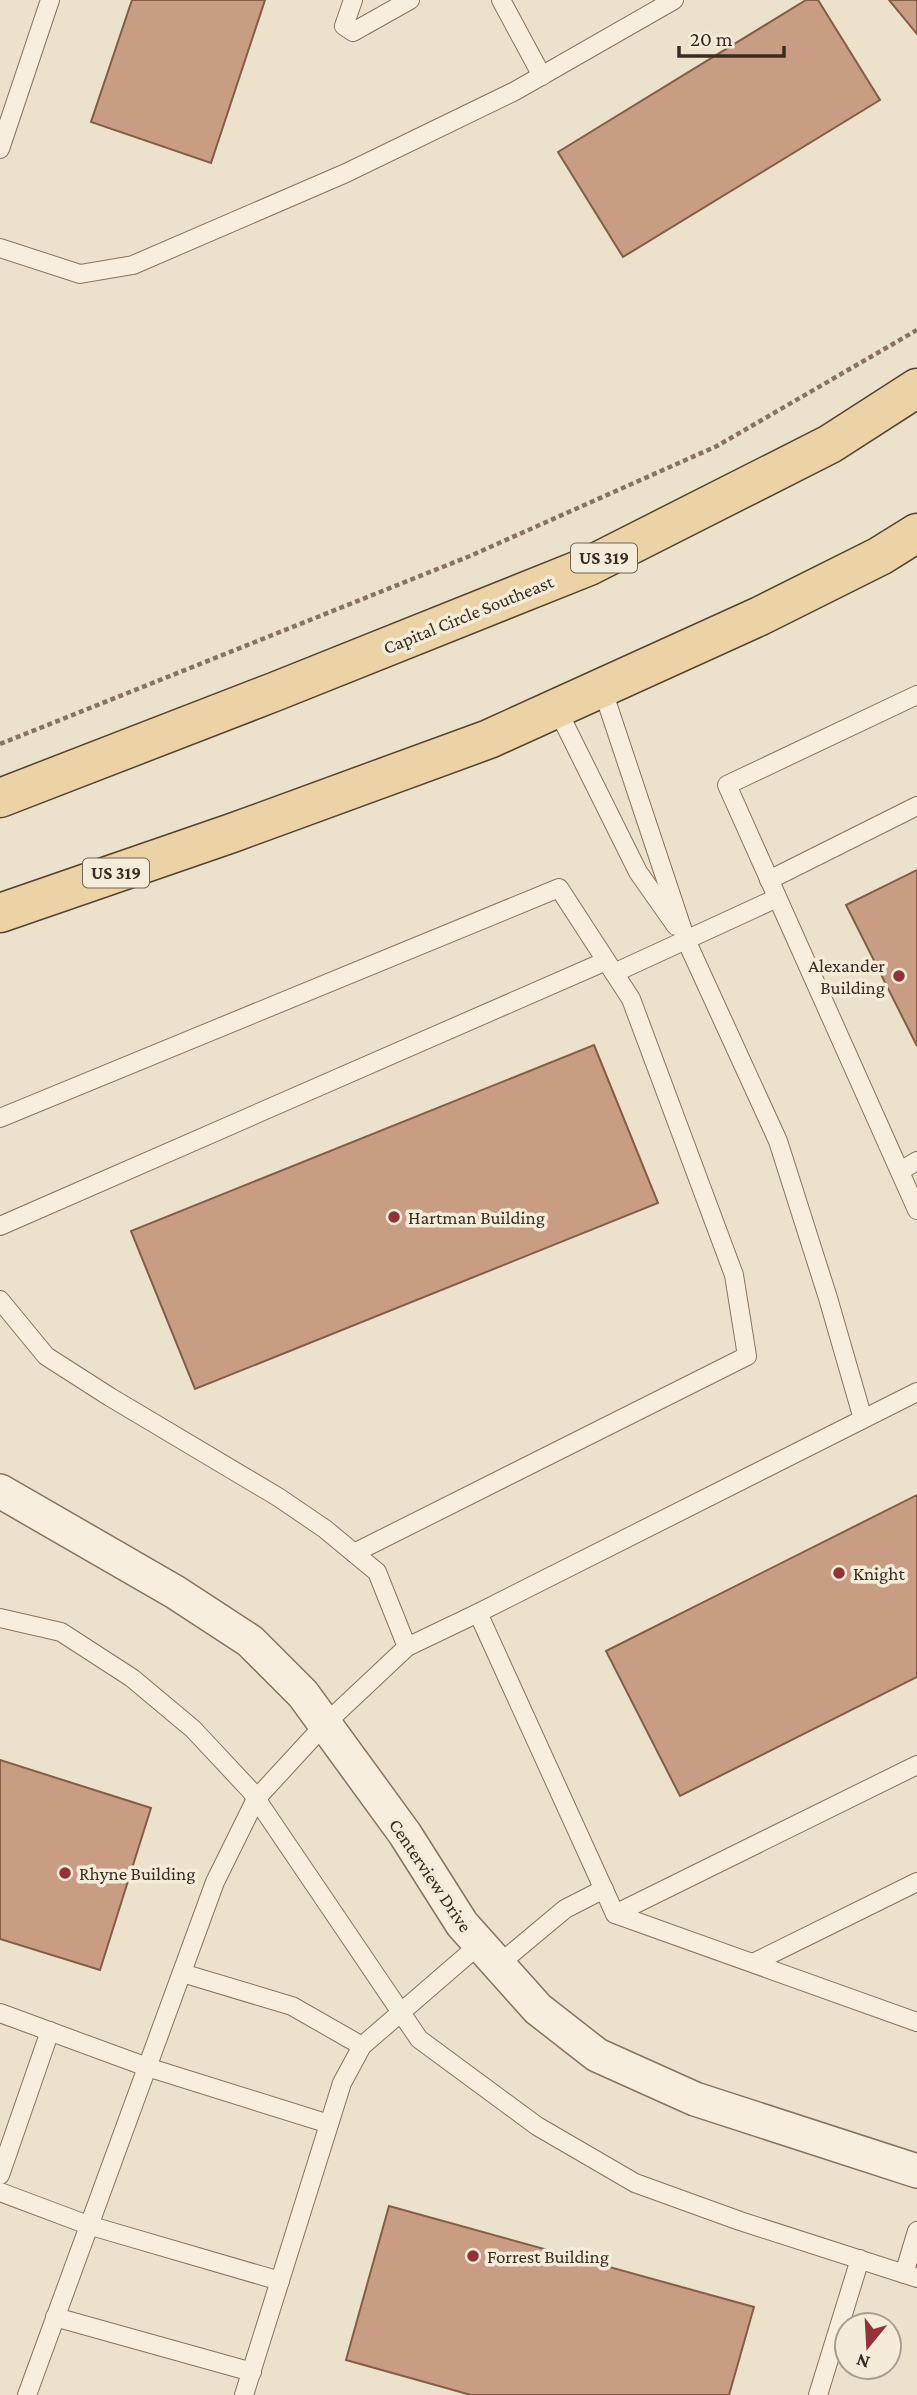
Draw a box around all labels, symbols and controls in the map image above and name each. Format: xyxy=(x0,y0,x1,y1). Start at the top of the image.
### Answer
scale bar xyxy=(679,14,784,58)
text: 20 m xyxy=(690,27,733,51)
road number: US 319 xyxy=(571,544,637,572)
street label: Capital Circle Southeast xyxy=(380,570,557,658)
road number: US 319 xyxy=(83,858,149,888)
place label: Alexander Building xyxy=(808,955,885,998)
marker: Alexander Building xyxy=(891,968,907,984)
place label: Hartman Building xyxy=(408,1207,545,1228)
marker: Hartman Building xyxy=(386,1209,402,1225)
place label: Knight xyxy=(853,1563,905,1584)
marker: Knight xyxy=(831,1565,847,1581)
street label: Centerview Drive xyxy=(385,1815,476,1936)
place label: Rhyne Building xyxy=(79,1863,195,1884)
marker: Rhyne Building xyxy=(57,1865,73,1881)
place label: Forrest Building xyxy=(487,2246,609,2267)
marker: Forrest Building xyxy=(465,2248,481,2264)
north arrow xyxy=(833,2311,903,2381)
text: N xyxy=(853,2350,872,2374)

